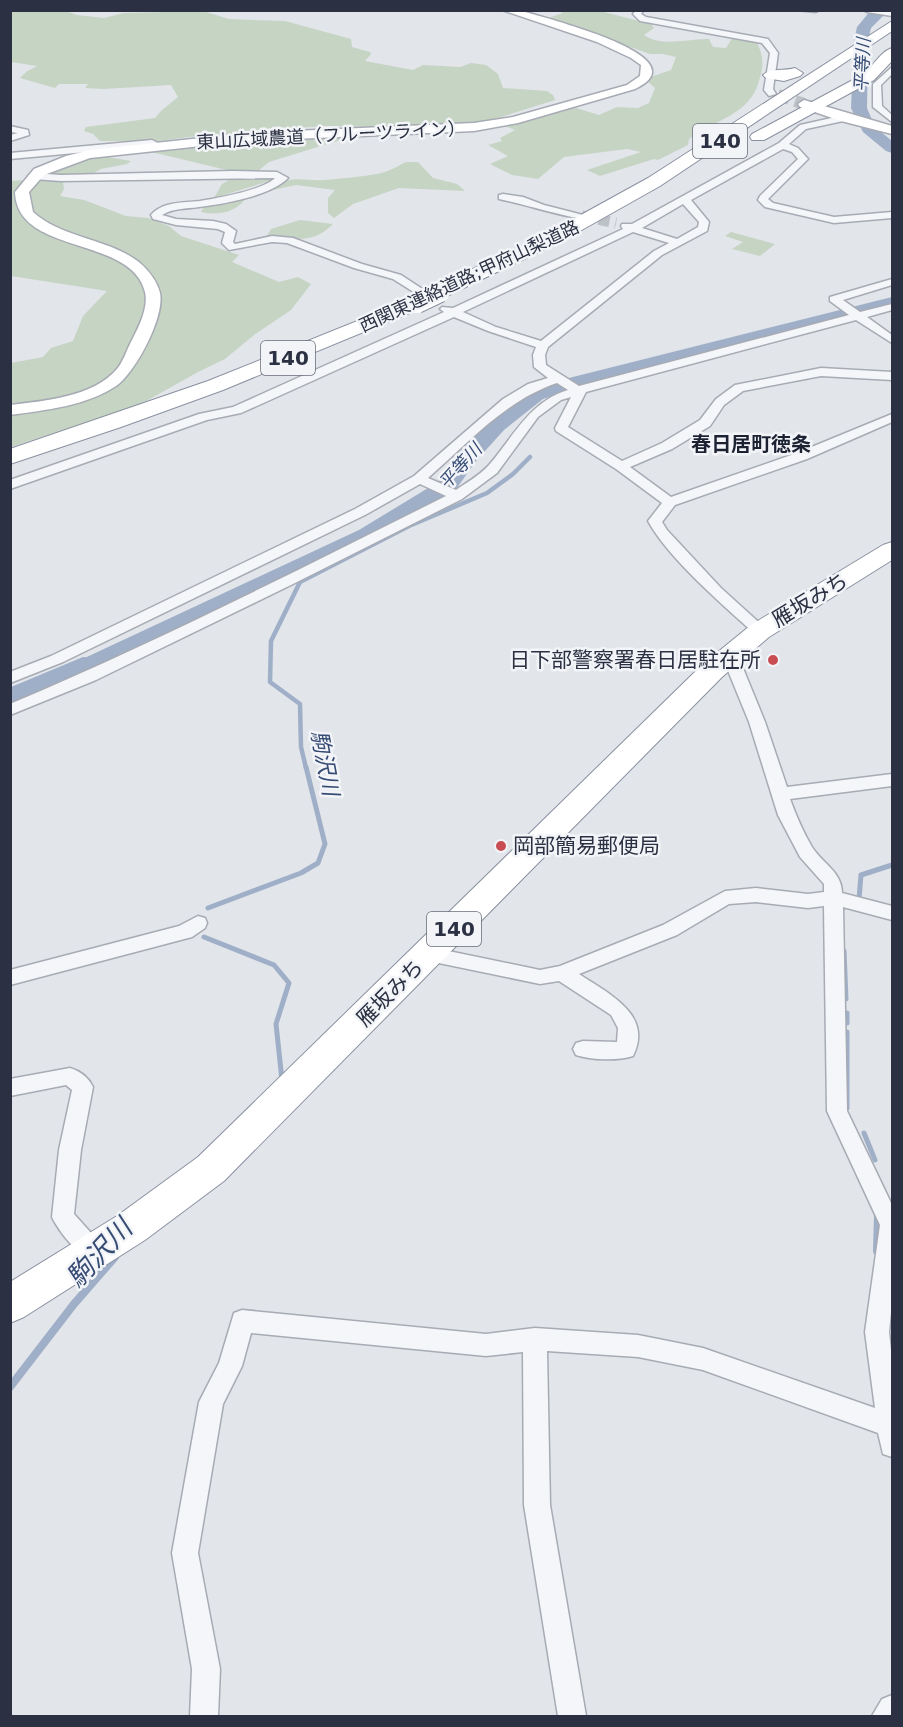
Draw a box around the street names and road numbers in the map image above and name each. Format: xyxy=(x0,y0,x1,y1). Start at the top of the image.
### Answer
street label: 東山広域農道（フルーツライン） xyxy=(196,117,466,153)
road number: 140 xyxy=(693,124,747,158)
street label: 西関東連絡道路;甲府山梨道路 xyxy=(356,216,582,336)
road number: 140 xyxy=(261,341,315,375)
street label: 雁坂みち xyxy=(768,568,852,632)
road number: 140 xyxy=(427,912,481,946)
street label: 雁坂みち xyxy=(352,955,428,1031)

